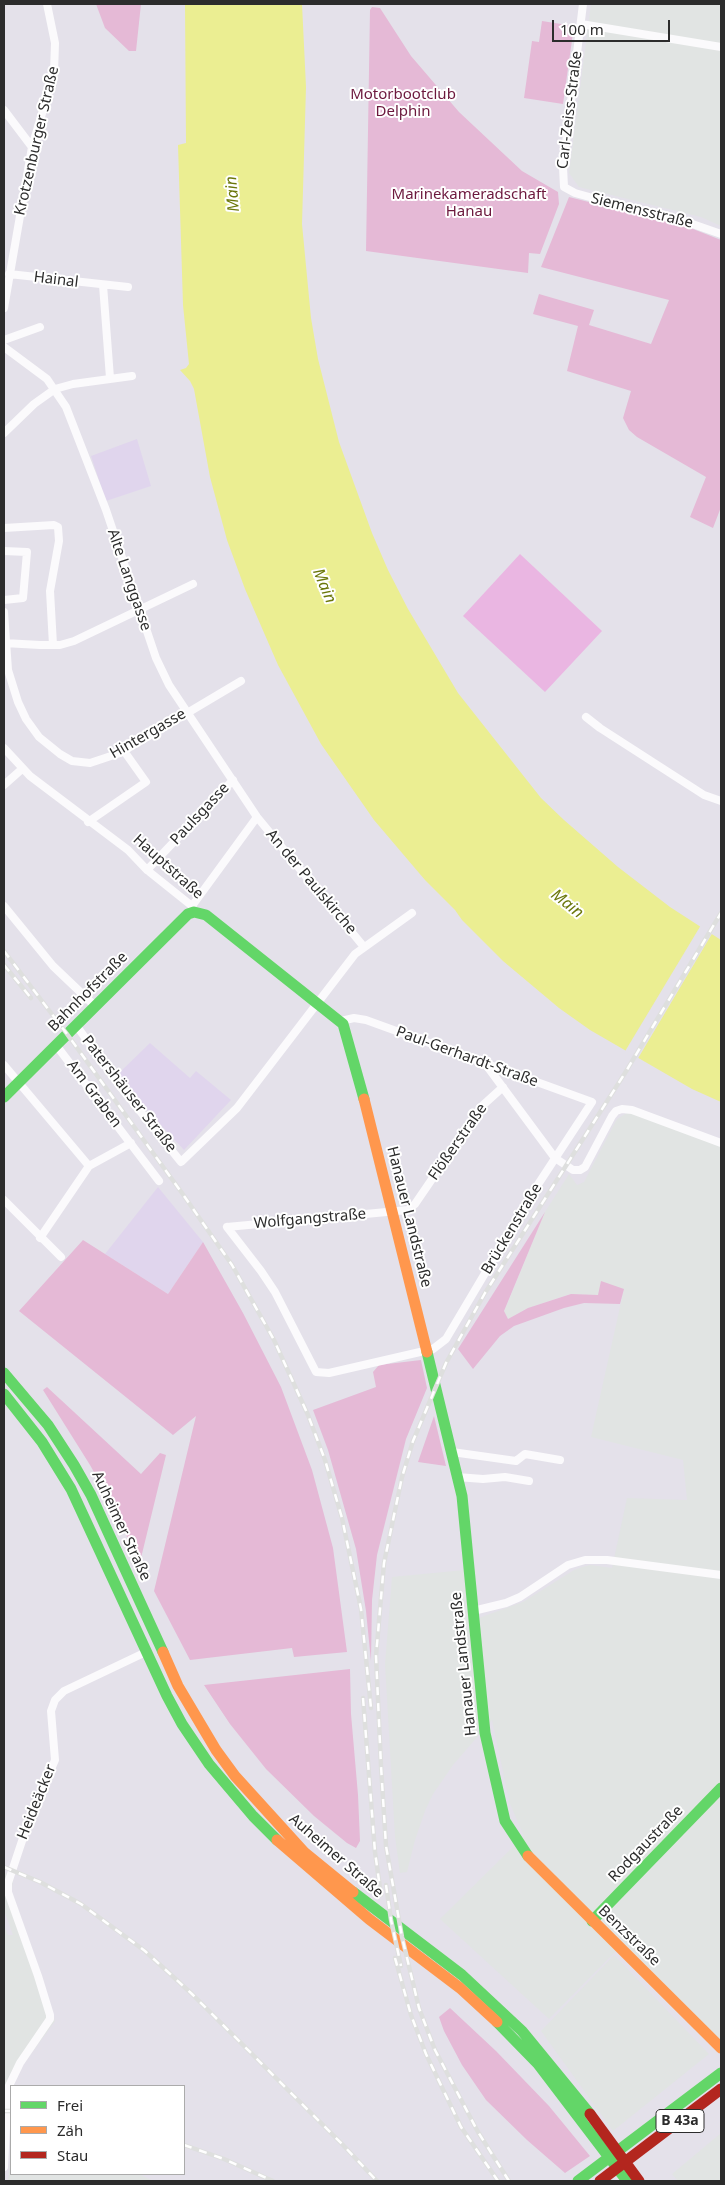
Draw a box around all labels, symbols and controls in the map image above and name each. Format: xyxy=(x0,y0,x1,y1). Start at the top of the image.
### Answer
scale bar xyxy=(555,10,672,42)
text: 100 m xyxy=(560,19,604,39)
street label: Carl-Zeiss-Straße xyxy=(554,50,586,170)
street label: Krotzenburger Straße xyxy=(11,65,63,217)
park label: Motorbootclub Delphin xyxy=(350,86,456,121)
water label: Main xyxy=(222,175,244,213)
park label: Marinekameradschaft Hanau xyxy=(392,186,546,221)
street label: Siemensstraße xyxy=(589,190,695,232)
street label: Hainal xyxy=(33,268,79,292)
street label: Alte Langgasse xyxy=(103,527,155,633)
water label: Main xyxy=(308,566,340,606)
street label: Hintergasse xyxy=(107,705,189,763)
street label: Paulsgasse xyxy=(167,779,233,849)
street label: An der Paulskirche xyxy=(262,826,360,938)
street label: Hauptstraße xyxy=(129,831,207,903)
water label: Main xyxy=(547,885,587,923)
street label: Bahnhofstraße xyxy=(44,948,132,1036)
street label: Paul-Gerhardt-Straße xyxy=(393,1023,541,1091)
street label: Patershäuser Straße xyxy=(78,1032,180,1156)
street label: Am Graben xyxy=(63,1057,125,1131)
street label: Flößerstraße xyxy=(425,1100,491,1184)
street label: Hanauer Landstraße xyxy=(383,1145,435,1289)
street label: Brückenstraße xyxy=(478,1180,546,1278)
street label: Wolfgangstraße xyxy=(253,1205,367,1233)
street label: Auheimer Straße xyxy=(88,1468,154,1584)
street label: Hanauer Landstraße xyxy=(447,1591,481,1737)
street label: Heideäcker xyxy=(14,1762,60,1842)
street label: Rodgaustraße xyxy=(605,1802,687,1886)
street label: Auheimer Straße xyxy=(285,1810,387,1902)
street label: Benzstraße xyxy=(594,1902,664,1970)
legend xyxy=(10,2085,185,2175)
text: Frei xyxy=(57,2095,83,2115)
road number: B 43a xyxy=(656,2110,704,2132)
text: Zäh xyxy=(57,2120,83,2140)
text: Stau xyxy=(57,2145,88,2165)

